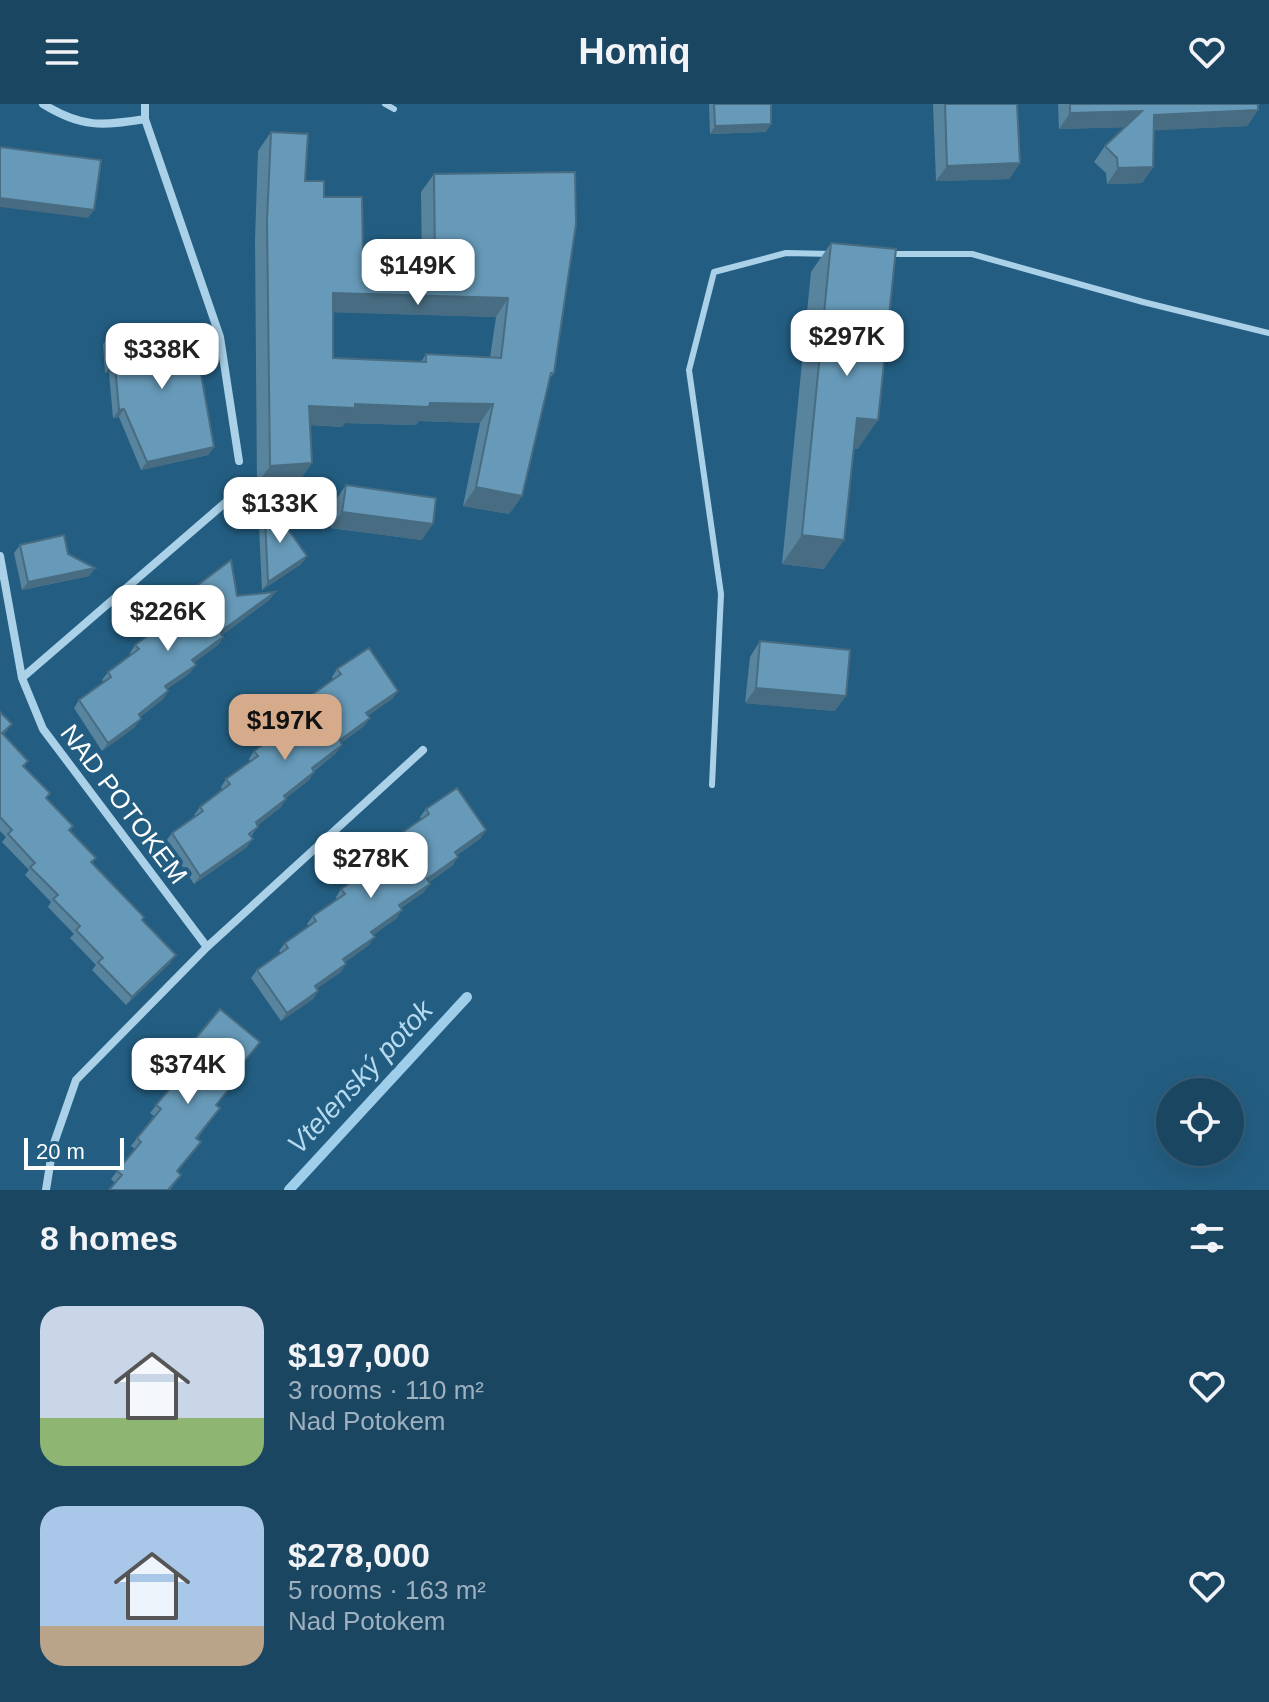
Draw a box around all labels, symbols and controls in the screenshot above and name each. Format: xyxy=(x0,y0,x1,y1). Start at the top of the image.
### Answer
icon: menu xyxy=(40,30,84,74)
icon: heart xyxy=(1185,30,1229,74)
text: Homiq xyxy=(579,31,691,72)
pin: $149K xyxy=(362,239,474,307)
text: $149K xyxy=(380,250,456,280)
pin: $297K xyxy=(791,310,903,378)
text: $297K xyxy=(809,321,885,351)
pin: $338K xyxy=(106,323,218,391)
text: $338K xyxy=(124,334,200,364)
pin: $133K xyxy=(224,477,336,545)
text: $133K xyxy=(242,488,318,518)
pin: $226K xyxy=(112,585,224,653)
text: $226K xyxy=(130,596,206,626)
pin: $197K xyxy=(229,694,341,762)
text: $197K xyxy=(247,705,323,735)
street label: NAD POTOKEM xyxy=(54,718,194,890)
pin: $278K xyxy=(315,832,427,900)
text: $278K xyxy=(333,843,409,873)
water label: Vtelenský potok xyxy=(281,993,440,1160)
pin: $374K xyxy=(132,1038,244,1106)
text: $374K xyxy=(150,1049,226,1079)
map controls xyxy=(1156,1078,1244,1166)
button: locate xyxy=(1156,1078,1244,1166)
scale bar xyxy=(24,1134,124,1170)
text: 20 m xyxy=(36,1139,85,1164)
icon: filters xyxy=(1185,1216,1229,1260)
text: 8 homes xyxy=(40,1219,178,1257)
text: $197,000 xyxy=(288,1336,430,1374)
icon: home xyxy=(104,1338,200,1434)
icon: heart xyxy=(1185,1364,1229,1408)
text: 3 rooms · 110 m² xyxy=(288,1375,484,1405)
text: Nad Potokem xyxy=(288,1406,446,1436)
text: $278,000 xyxy=(288,1536,430,1574)
icon: home xyxy=(104,1538,200,1634)
icon: heart xyxy=(1185,1564,1229,1608)
text: 5 rooms · 163 m² xyxy=(288,1575,486,1605)
text: Nad Potokem xyxy=(288,1606,446,1636)

